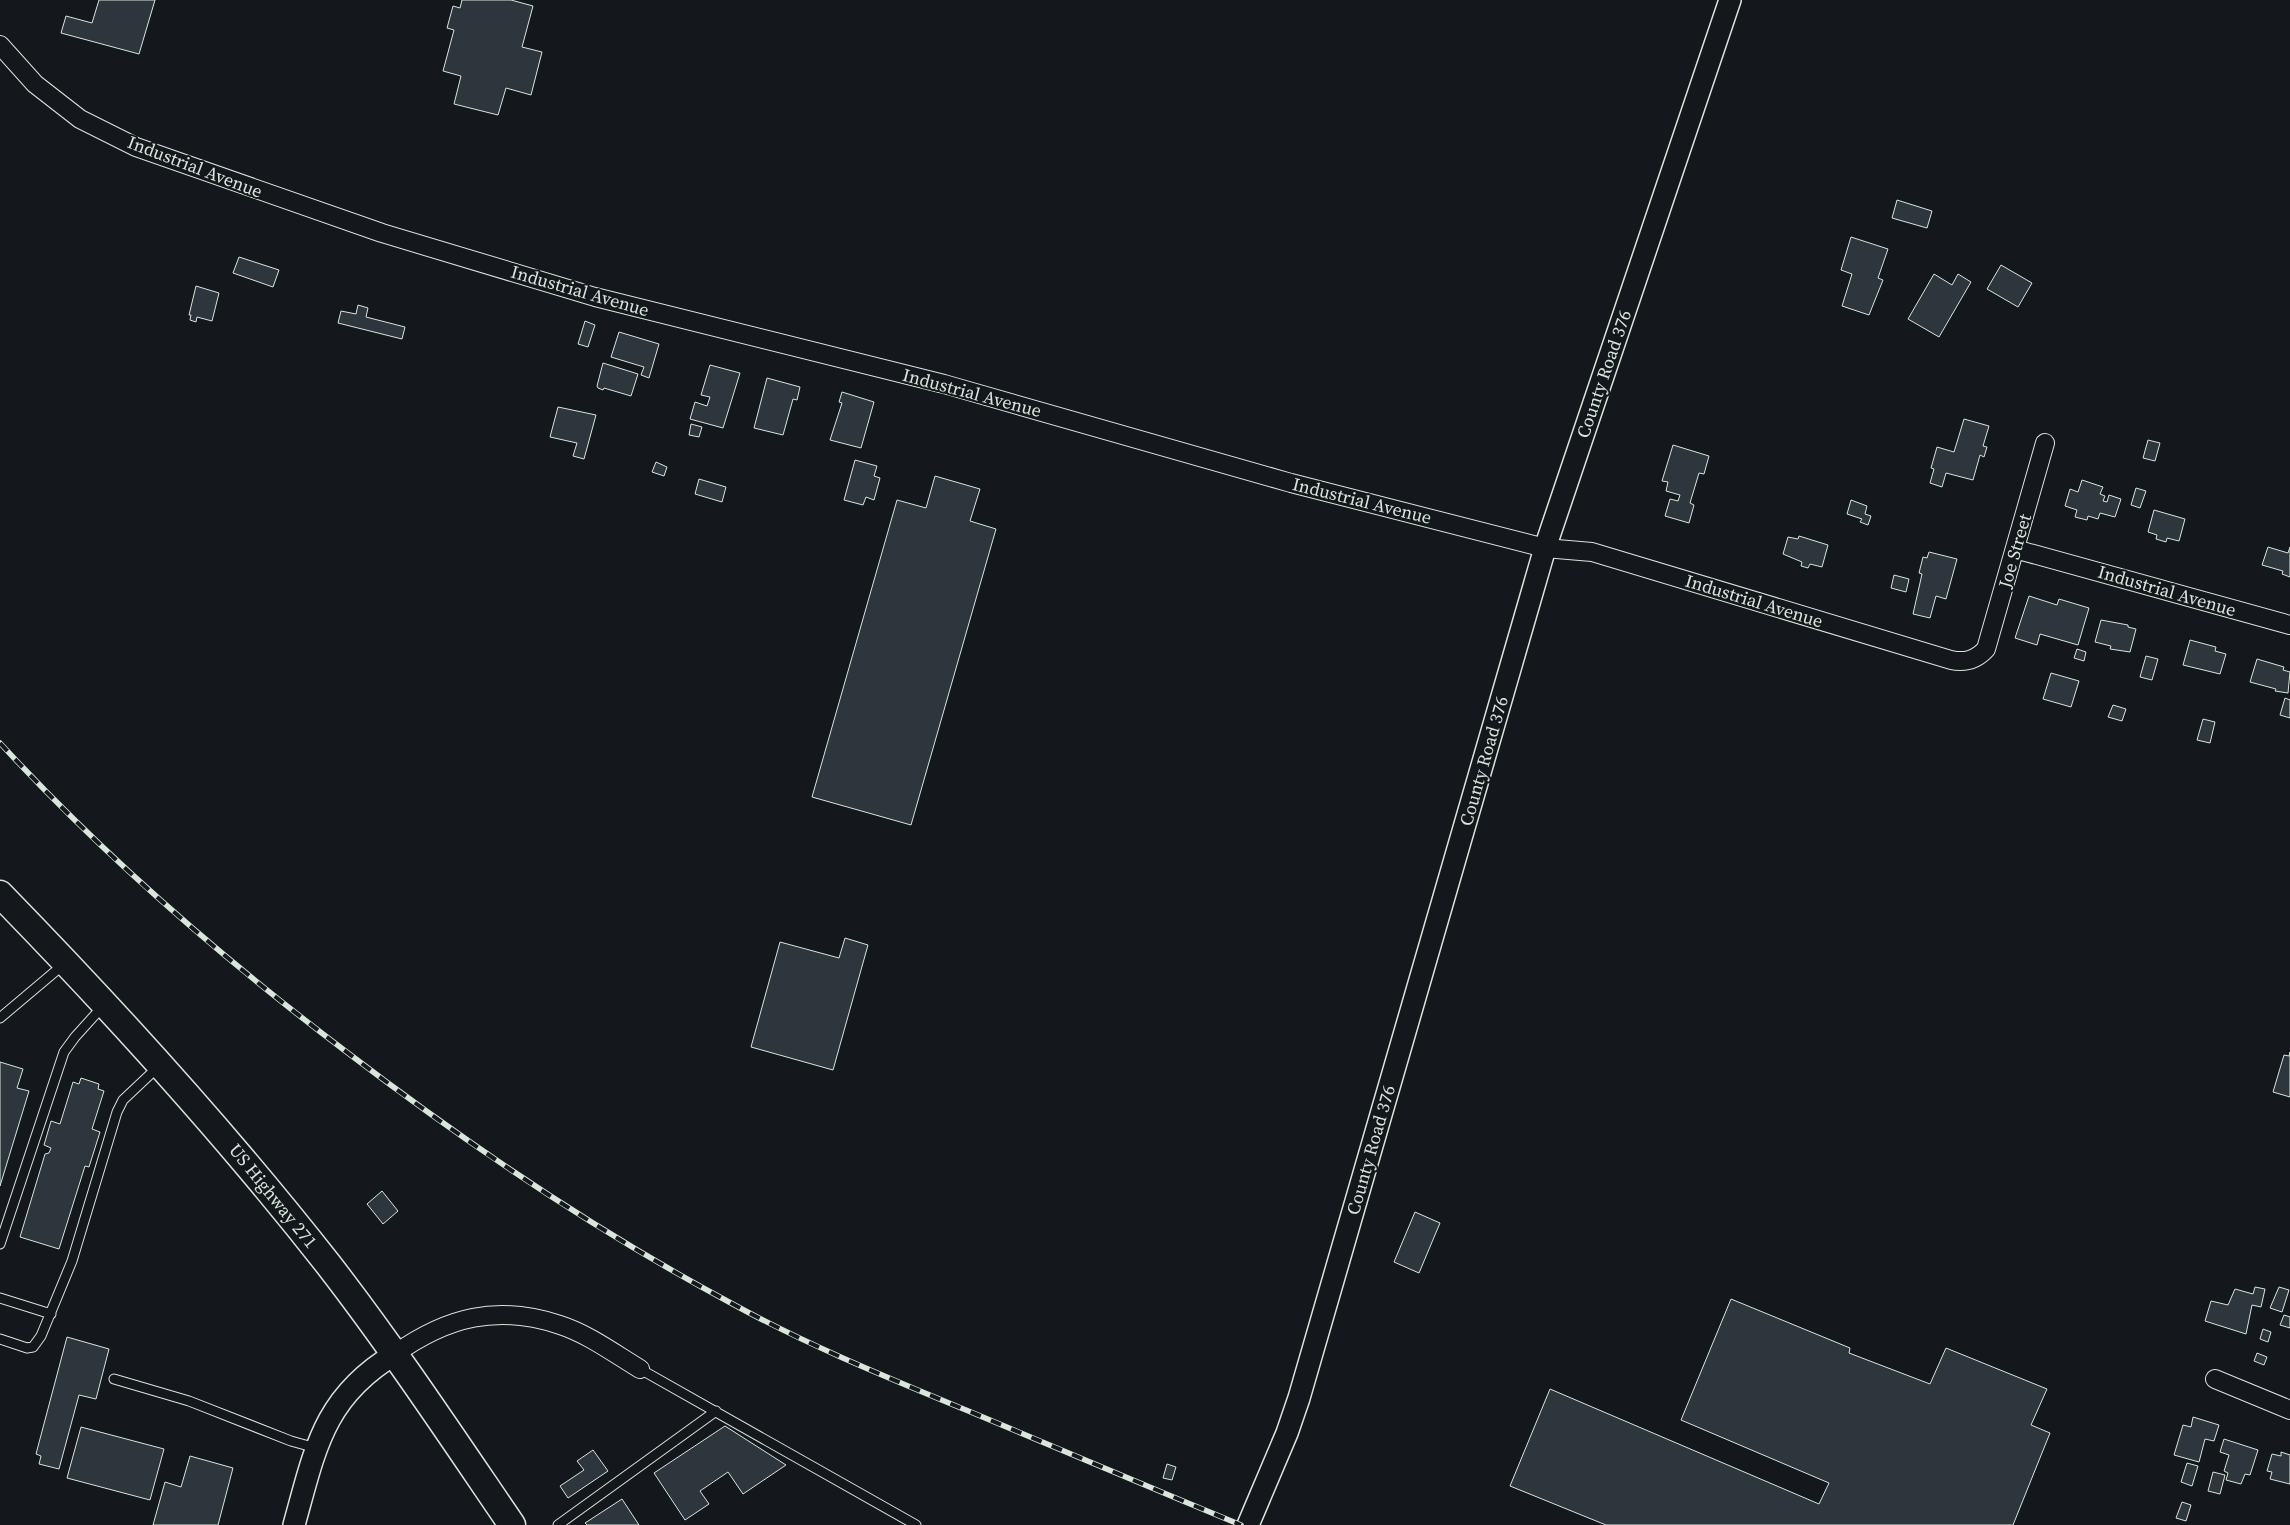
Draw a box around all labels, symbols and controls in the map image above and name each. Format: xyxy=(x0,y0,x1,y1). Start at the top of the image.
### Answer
street label: Industrial Avenue xyxy=(124,129,266,204)
street label: Industrial Avenue xyxy=(508,259,652,322)
street label: County Road 376 xyxy=(1570,307,1637,441)
street label: Industrial Avenue xyxy=(900,362,1044,423)
street label: Industrial Avenue xyxy=(1290,471,1434,530)
street label: Joe Street xyxy=(1992,511,2037,592)
street label: Industrial Avenue xyxy=(2095,559,2239,622)
street label: Industrial Avenue xyxy=(1682,568,1826,633)
street label: County Road 376 xyxy=(1453,693,1514,829)
street label: County Road 376 xyxy=(1340,1082,1401,1218)
street label: US Highway 271 xyxy=(223,1138,323,1253)

